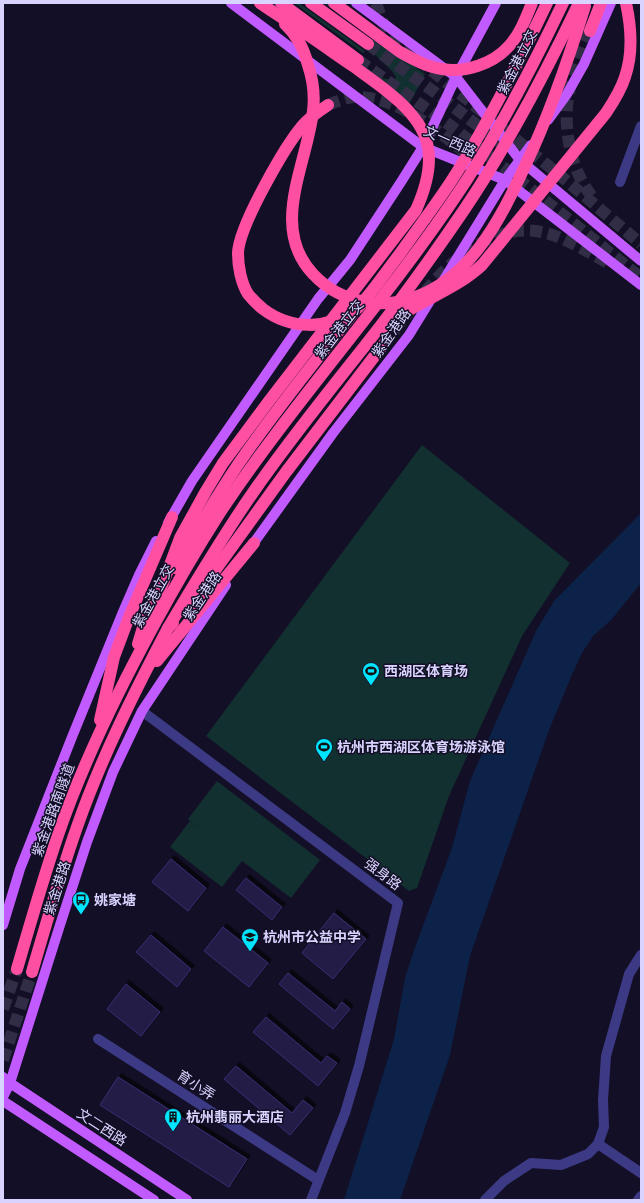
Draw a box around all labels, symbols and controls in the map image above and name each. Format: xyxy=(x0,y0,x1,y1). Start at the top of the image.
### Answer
street label: 紫金港立交 xyxy=(493,27,541,97)
street label: 文一西路 xyxy=(421,121,479,161)
street label: 紫金港立交 xyxy=(310,296,368,362)
street label: 紫金港路 xyxy=(368,305,414,361)
street label: 紫金港立交 xyxy=(128,561,178,631)
street label: 紫金港路 xyxy=(179,568,225,624)
sports icon: 西湖区体育场 xyxy=(361,661,381,686)
place label: 西湖区体育场 xyxy=(384,662,468,680)
sports icon: 杭州市西湖区体育场游泳馆 xyxy=(314,737,334,762)
place label: 杭州市西湖区体育场游泳馆 xyxy=(337,738,505,756)
street label: 紫金港路南隧道 xyxy=(28,761,78,859)
street label: 强身路 xyxy=(361,854,405,894)
street label: 紫金港路 xyxy=(40,859,74,917)
bus stop icon: 姚家塘 xyxy=(71,890,91,915)
place label: 姚家塘 xyxy=(94,891,136,909)
school or university icon: 杭州市公益中学 xyxy=(240,927,260,952)
place label: 杭州市公益中学 xyxy=(263,928,361,946)
street label: 育小弄 xyxy=(173,1066,219,1104)
street label: 文二西路 xyxy=(74,1104,130,1150)
building icon: 杭州翡丽大酒店 xyxy=(163,1107,183,1132)
place label: 杭州翡丽大酒店 xyxy=(186,1108,284,1126)

